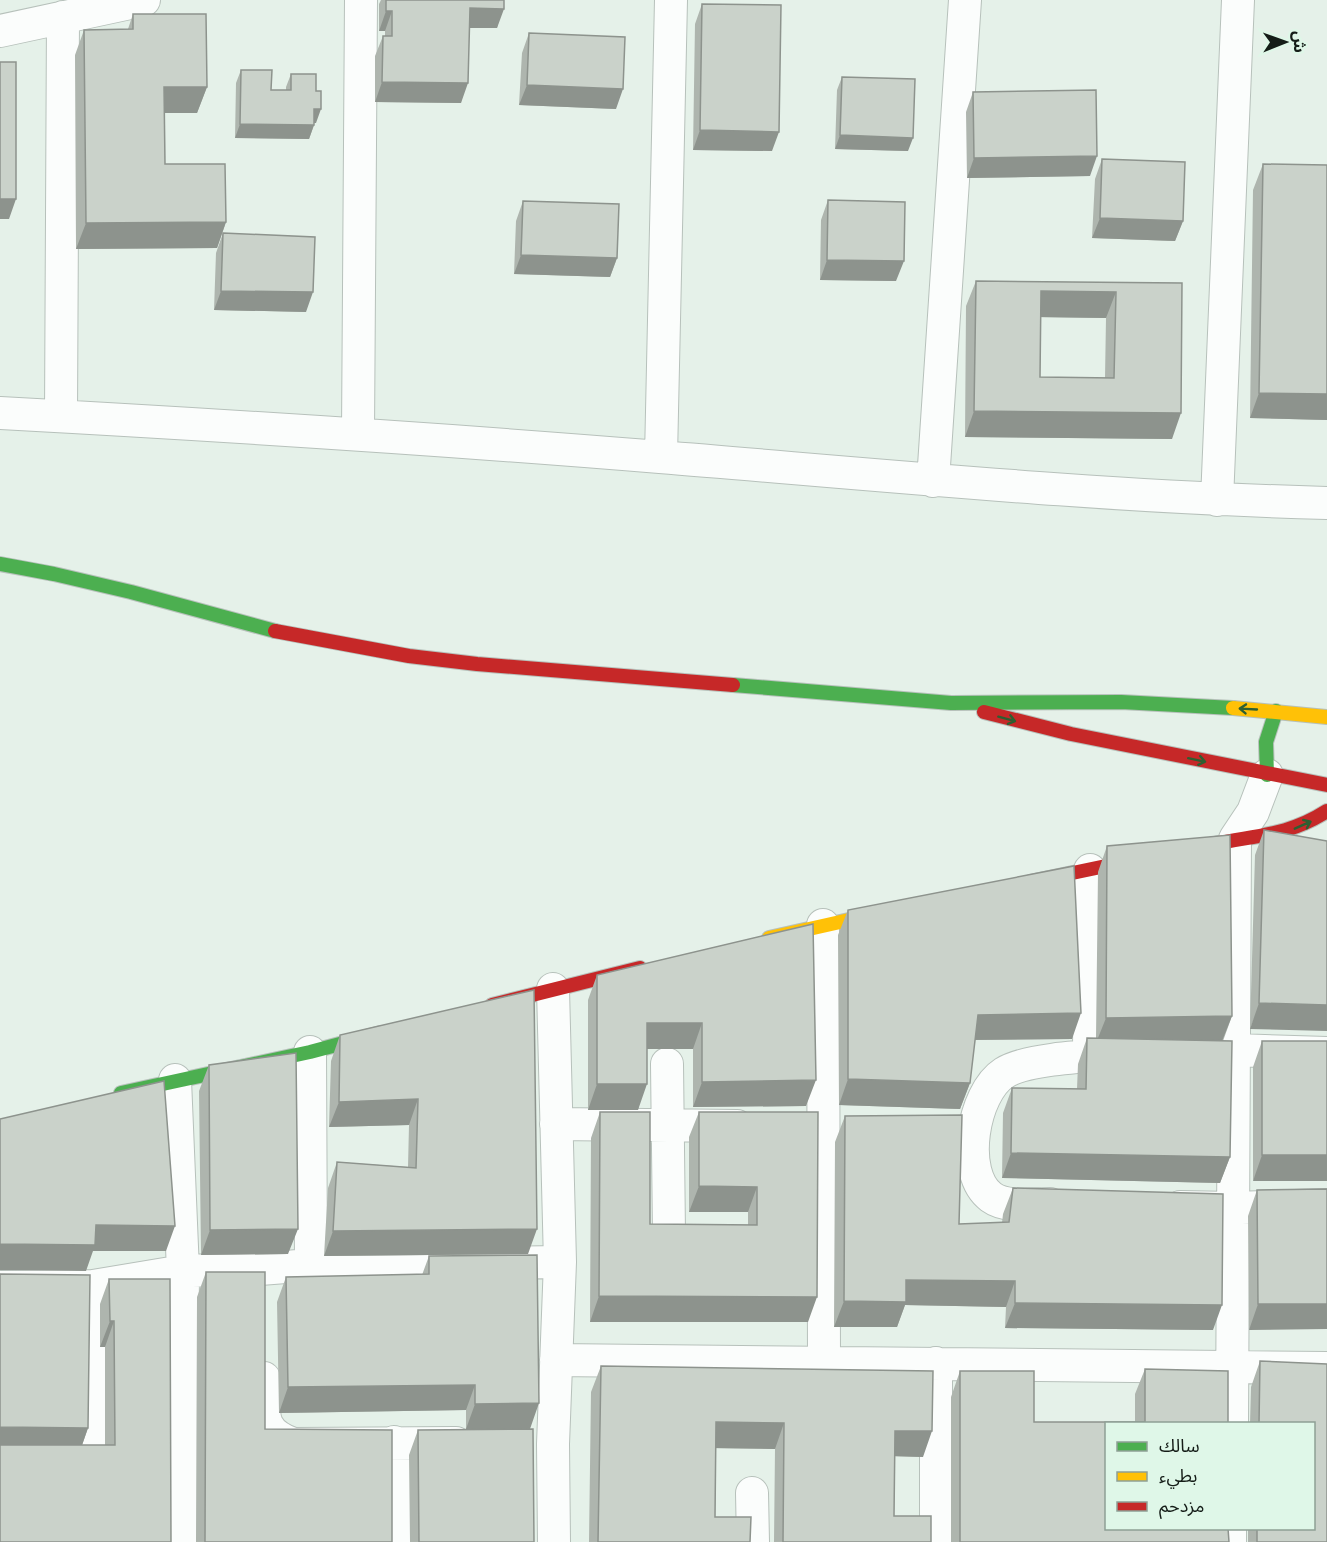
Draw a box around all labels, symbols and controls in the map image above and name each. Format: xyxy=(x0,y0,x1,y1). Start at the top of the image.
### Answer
north arrow xyxy=(1255,12,1315,72)
text: ش xyxy=(1289,31,1310,53)
one-way arrow xyxy=(1238,704,1258,715)
one-way arrow xyxy=(997,714,1016,725)
one-way arrow xyxy=(1188,755,1207,767)
one-way arrow xyxy=(1293,819,1312,830)
legend xyxy=(1105,1422,1315,1530)
text: سالك xyxy=(1159,1434,1200,1457)
text: بطيء xyxy=(1159,1464,1197,1489)
text: مزدحم xyxy=(1159,1494,1204,1519)

